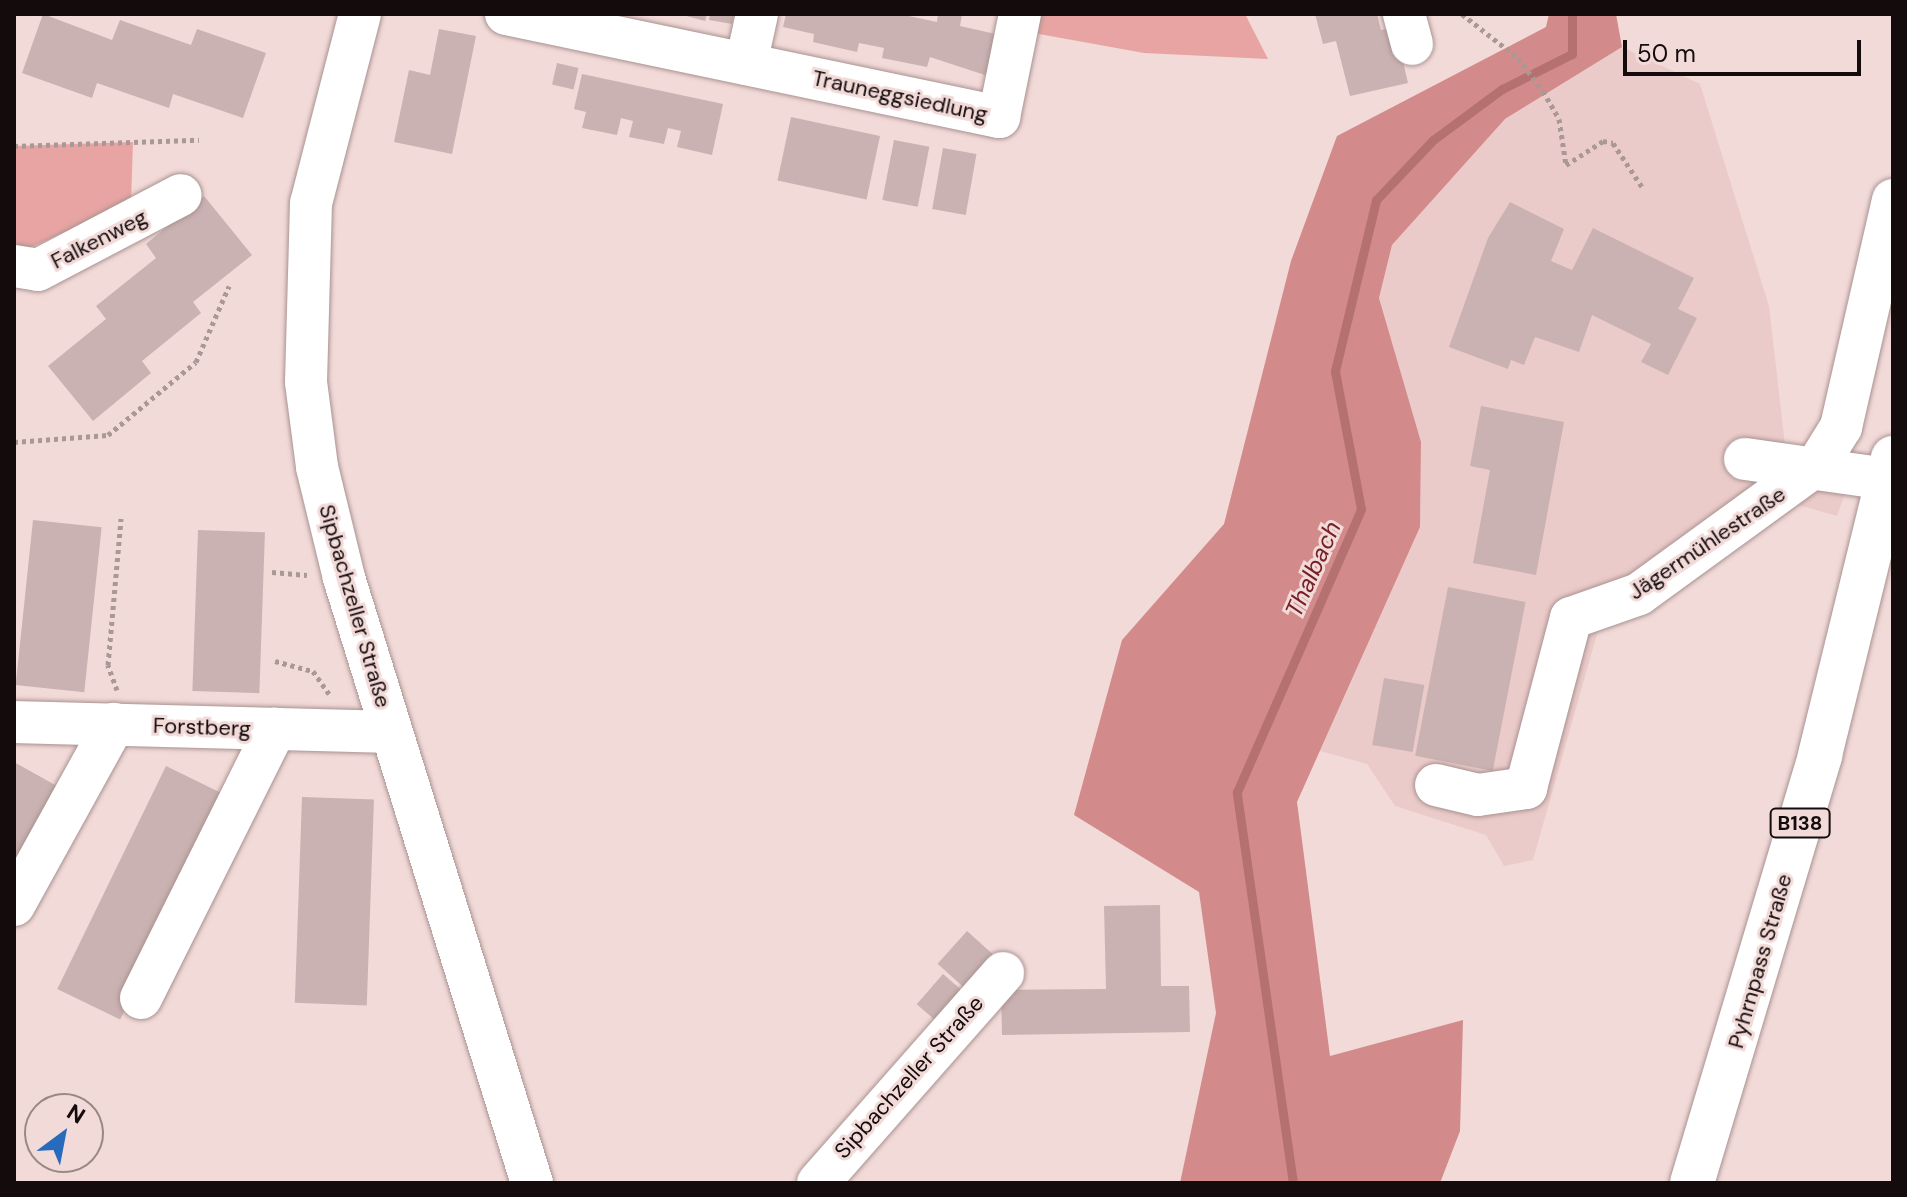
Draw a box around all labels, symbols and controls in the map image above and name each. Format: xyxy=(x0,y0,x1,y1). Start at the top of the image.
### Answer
scale bar xyxy=(1627,24,1865,74)
text: 50 m xyxy=(1637,38,1696,69)
street label: Trauneggsiedlung xyxy=(810,65,990,127)
street label: Falkenweg xyxy=(47,204,151,274)
street label: Jägermühlestraße xyxy=(1623,481,1791,605)
street label: Sipbachzeller Straße xyxy=(313,501,397,711)
water label: Thalbach xyxy=(1279,517,1347,621)
street label: Forstberg xyxy=(153,712,251,742)
road number: B138 xyxy=(1768,807,1832,839)
street label: Pyhrnpass Straße xyxy=(1722,871,1798,1051)
street label: Sipbachzeller Straße xyxy=(829,990,989,1164)
north arrow xyxy=(24,1093,104,1173)
text: N xyxy=(61,1097,90,1130)

